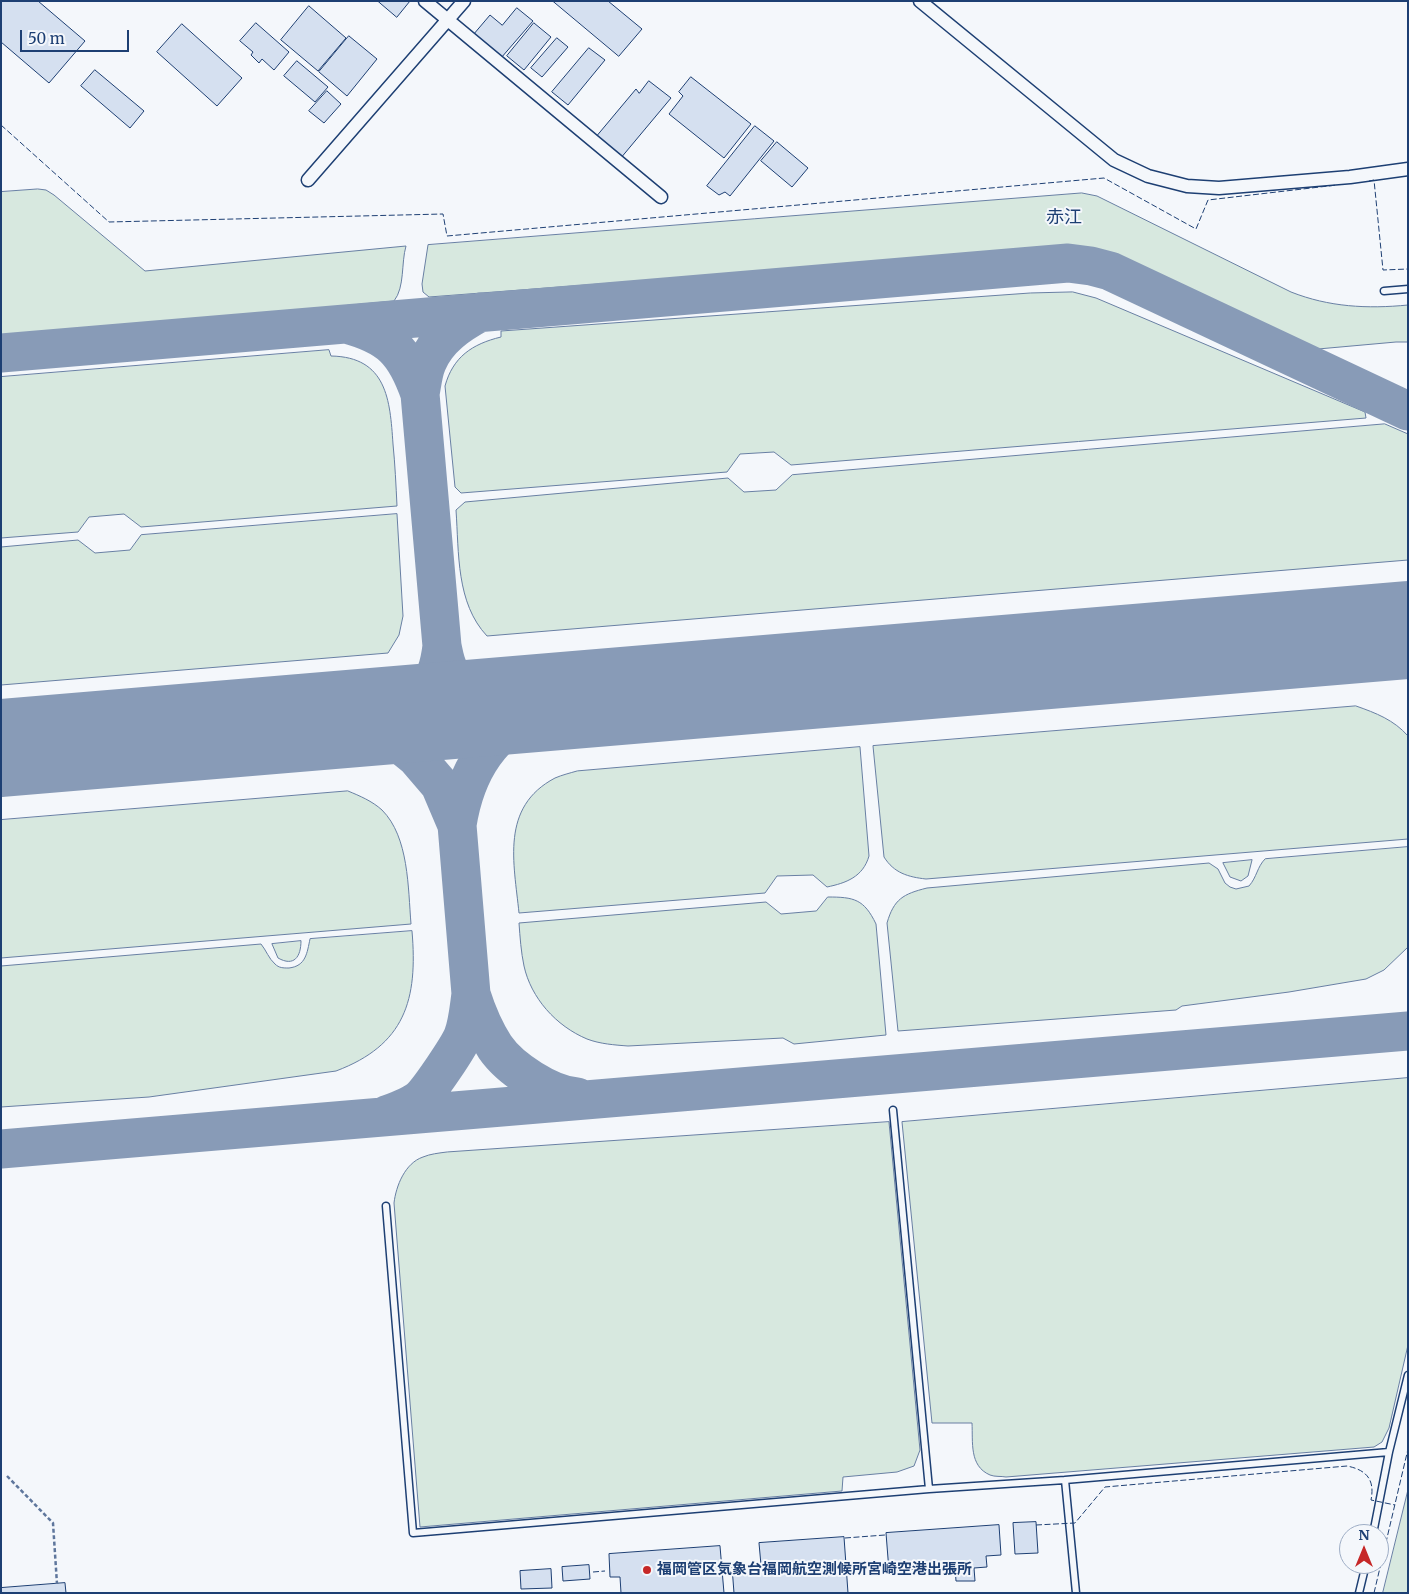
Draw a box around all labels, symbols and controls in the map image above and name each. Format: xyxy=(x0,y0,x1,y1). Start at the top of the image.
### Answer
scale bar xyxy=(22,20,131,52)
text: 50 m xyxy=(28,29,65,48)
district label: 赤江 xyxy=(1046,207,1082,229)
north arrow xyxy=(1339,1524,1389,1574)
text: N xyxy=(1358,1526,1370,1544)
place label: 福岡管区気象台福岡航空測候所宮崎空港出張所 xyxy=(657,1561,972,1579)
marker: 福岡管区気象台福岡航空測候所宮崎空港出張所 xyxy=(641,1564,653,1576)

